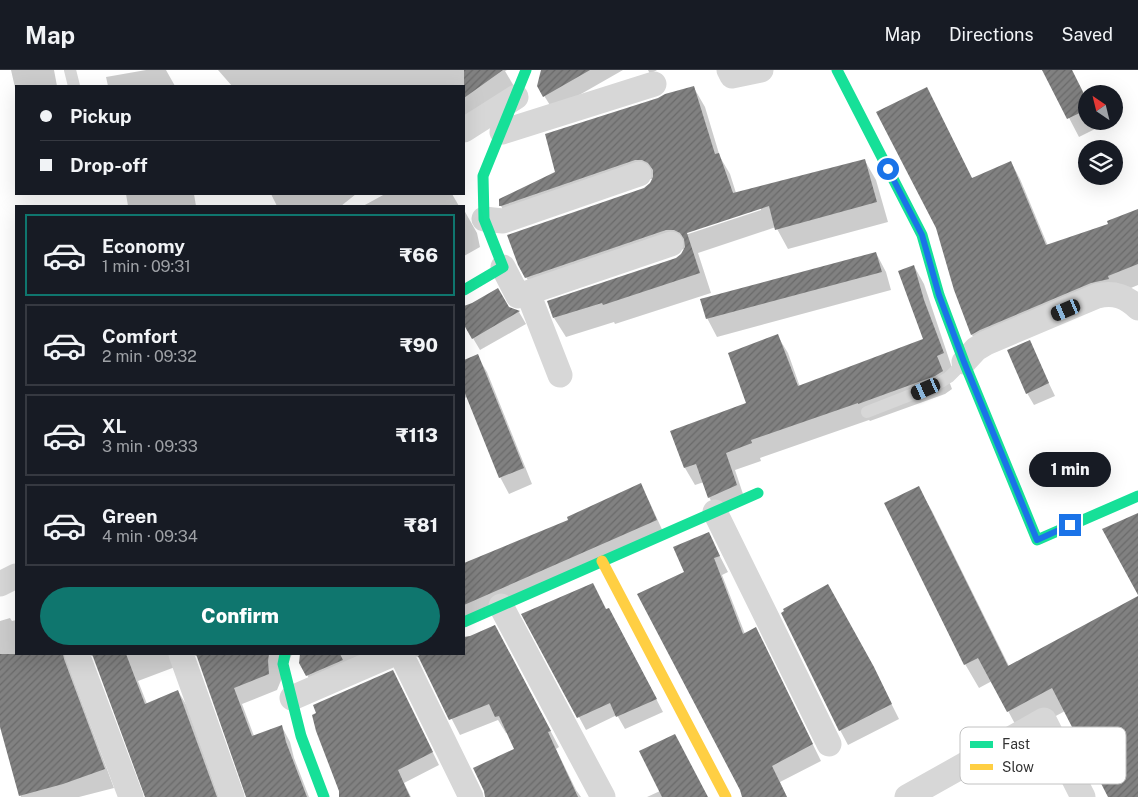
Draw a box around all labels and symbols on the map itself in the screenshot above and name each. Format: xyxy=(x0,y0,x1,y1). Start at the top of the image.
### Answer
north arrow xyxy=(1078,85,1122,130)
route start xyxy=(877,158,899,180)
car xyxy=(1049,297,1082,323)
car xyxy=(909,376,942,402)
callout: 1 min xyxy=(1029,452,1111,488)
route end xyxy=(1059,514,1081,536)
legend xyxy=(960,727,1126,784)
text: Fast xyxy=(1002,736,1030,752)
text: Slow xyxy=(1002,759,1034,775)

